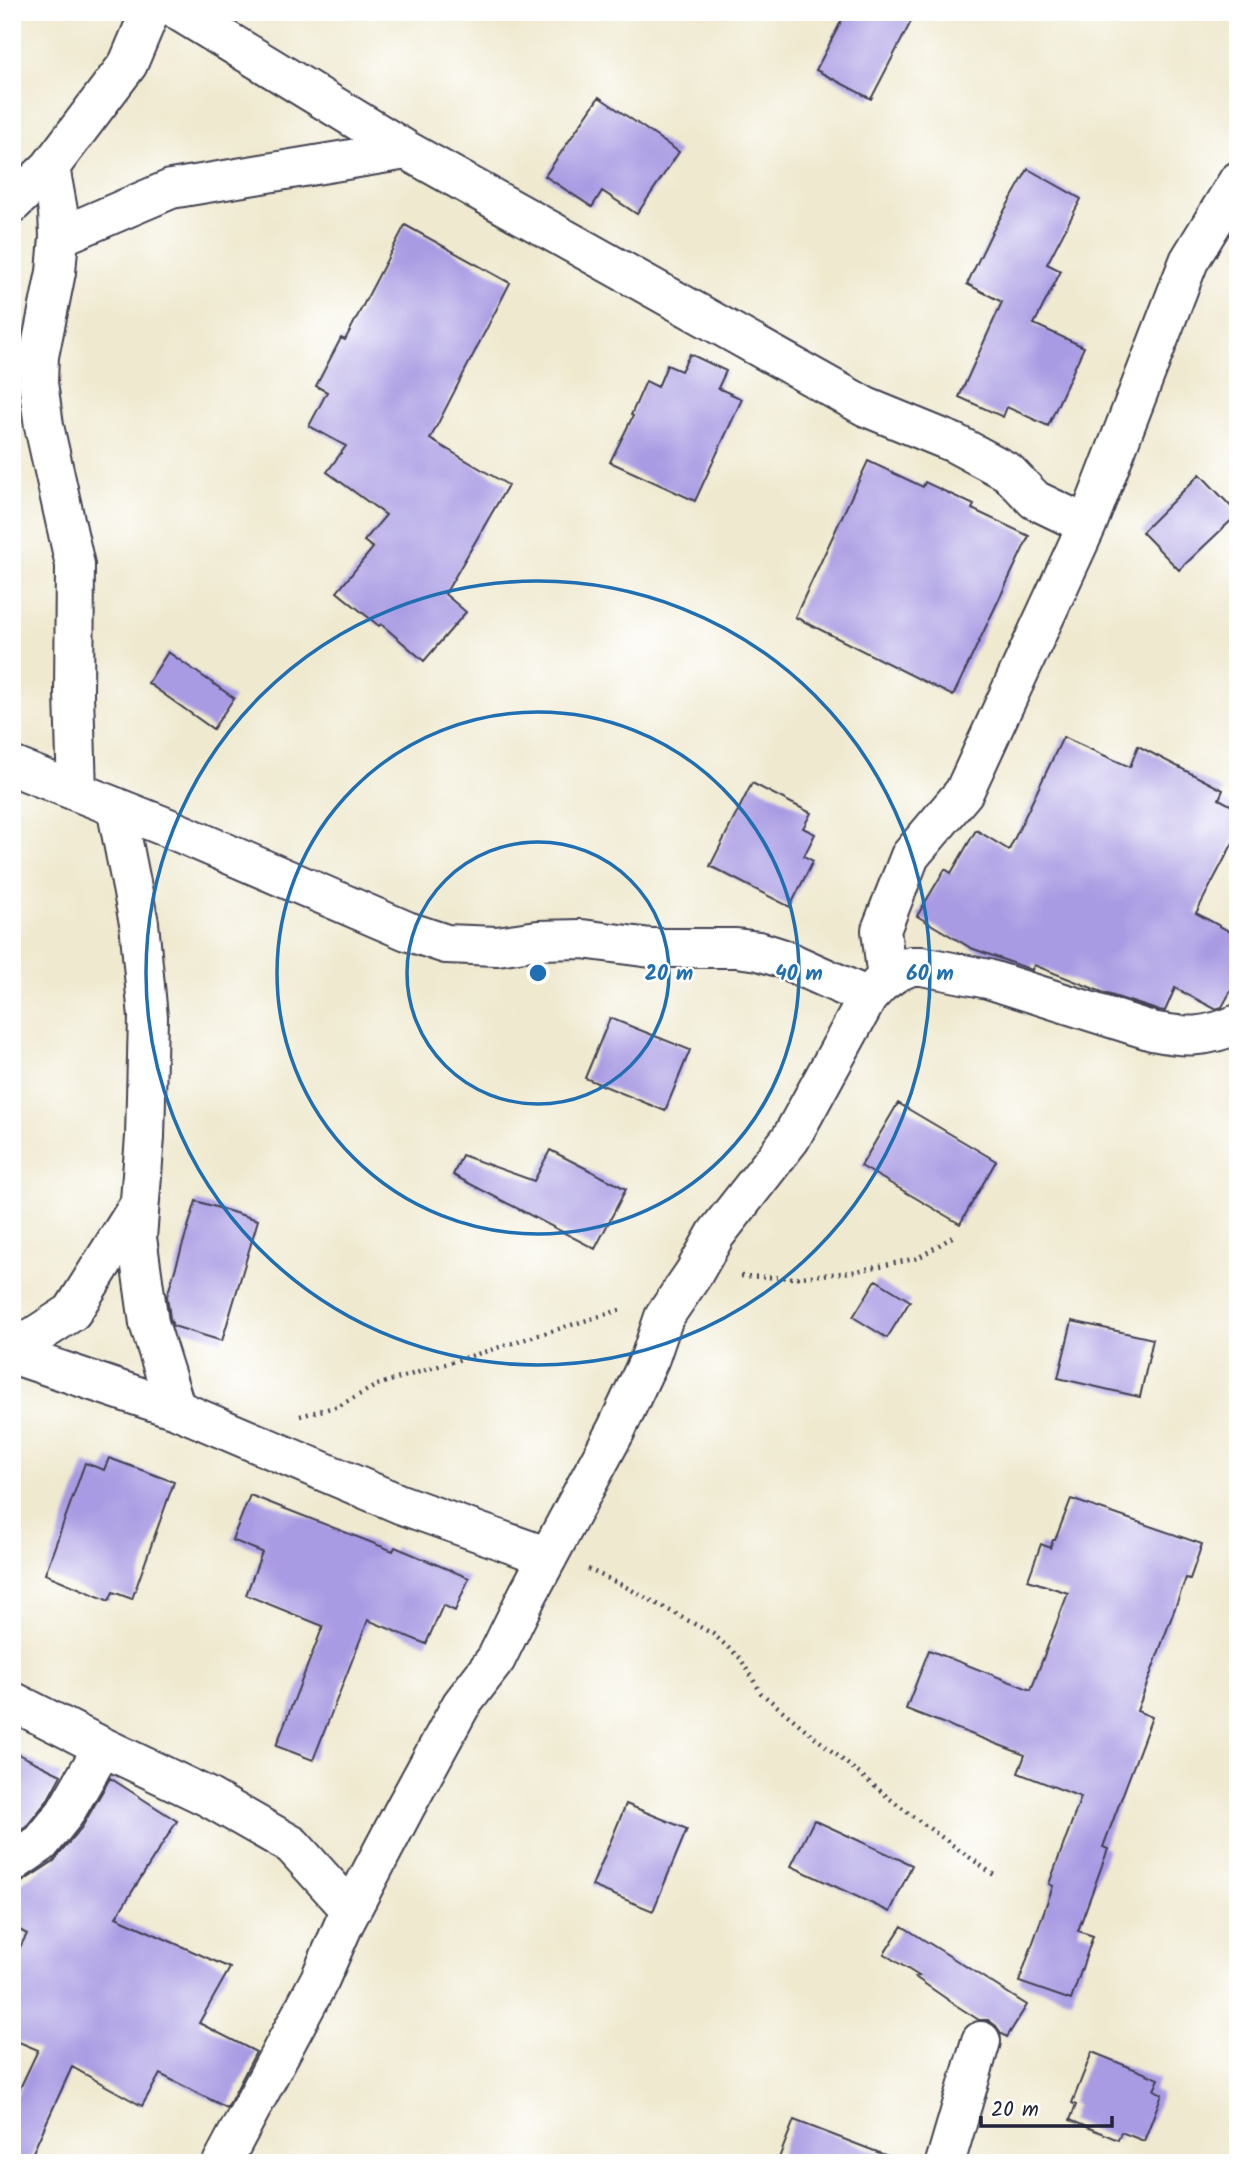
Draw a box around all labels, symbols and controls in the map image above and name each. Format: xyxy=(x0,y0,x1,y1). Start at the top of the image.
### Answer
text: 20 m xyxy=(645,958,693,991)
text: 40 m xyxy=(775,958,823,991)
text: 60 m xyxy=(906,958,954,991)
centre of rings xyxy=(526,961,550,985)
scale bar xyxy=(981,2084,1112,2128)
text: 20 m xyxy=(991,2094,1039,2127)

